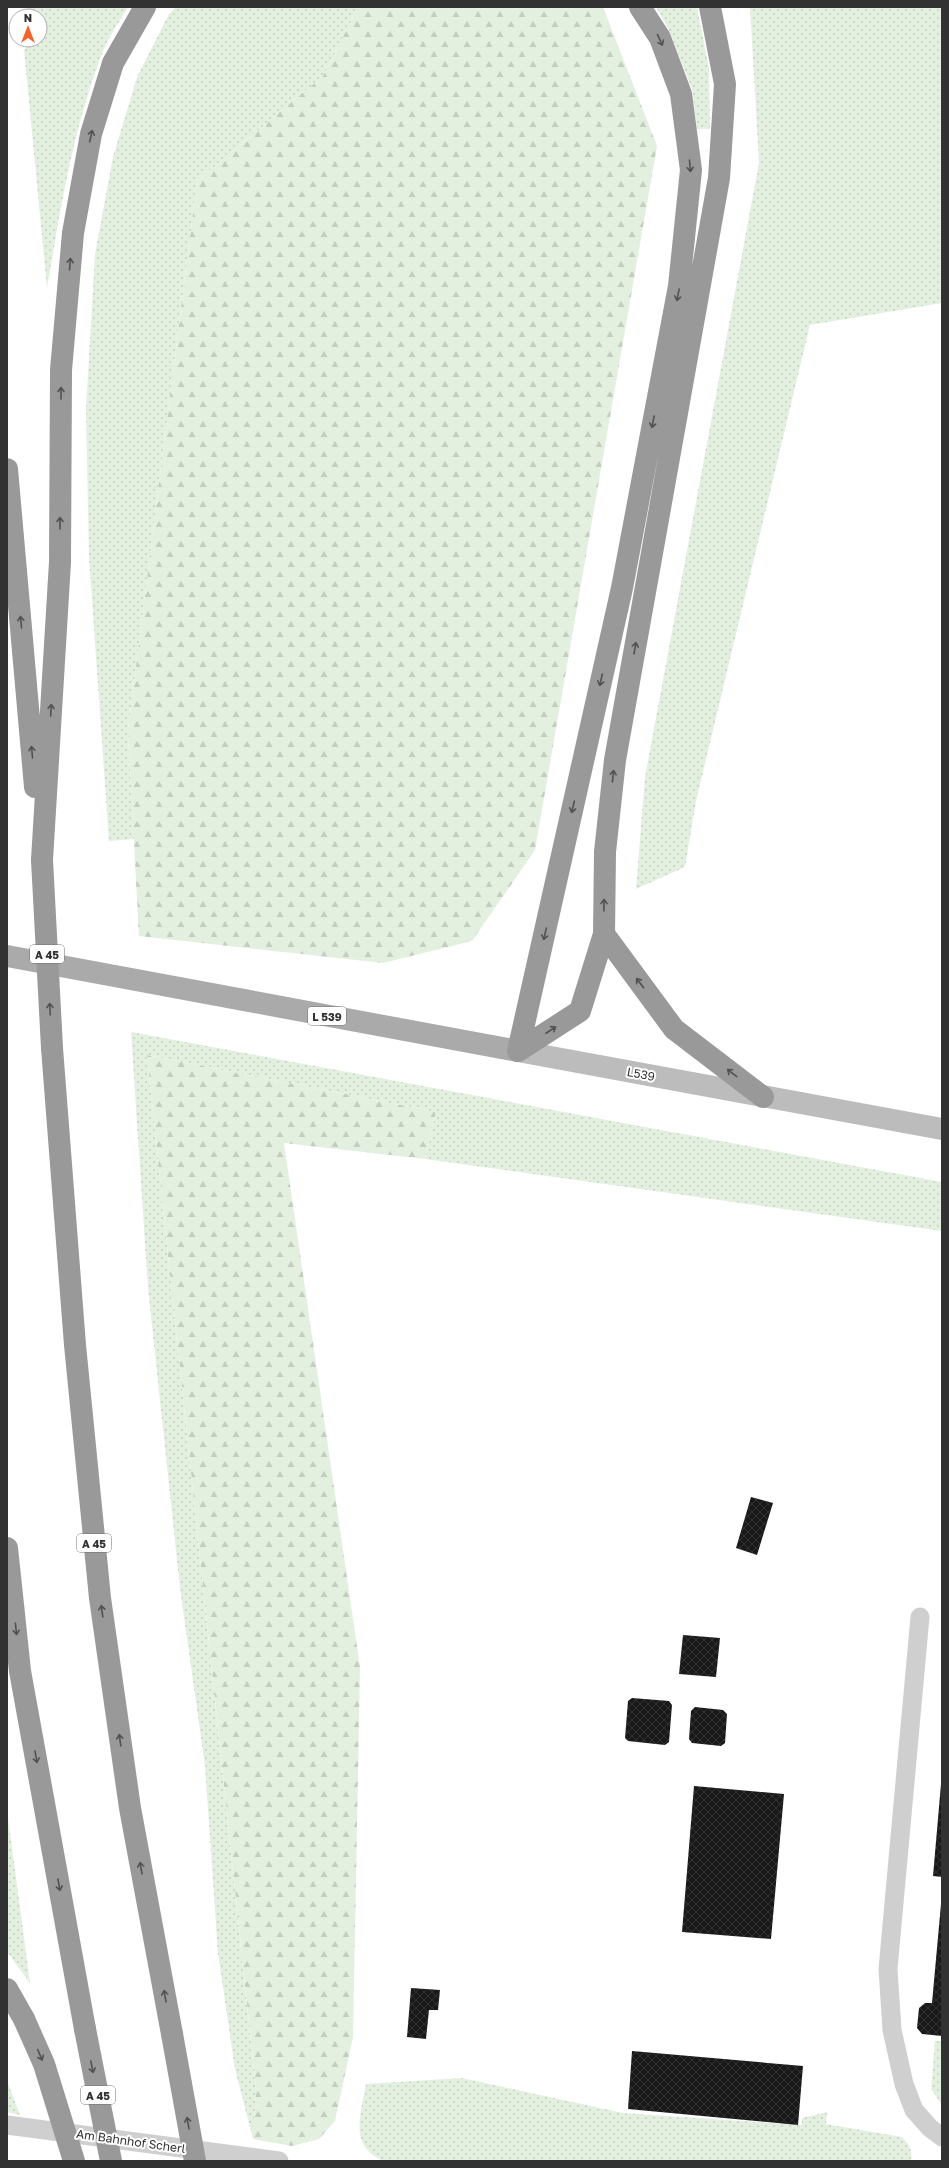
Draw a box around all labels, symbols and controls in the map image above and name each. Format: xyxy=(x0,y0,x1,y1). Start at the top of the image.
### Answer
north arrow xyxy=(8,8,48,48)
text: N xyxy=(24,11,32,24)
one-way arrow xyxy=(657,34,664,46)
one-way arrow xyxy=(88,129,96,142)
one-way arrow xyxy=(686,159,694,172)
one-way arrow xyxy=(67,258,74,271)
one-way arrow xyxy=(673,288,681,301)
one-way arrow xyxy=(57,387,65,400)
one-way arrow xyxy=(649,416,657,429)
one-way arrow xyxy=(56,517,64,530)
one-way arrow xyxy=(17,616,24,629)
one-way arrow xyxy=(631,641,639,654)
one-way arrow xyxy=(597,673,605,686)
one-way arrow xyxy=(47,704,54,717)
one-way arrow xyxy=(28,746,36,759)
one-way arrow xyxy=(609,770,617,783)
one-way arrow xyxy=(568,800,576,813)
one-way arrow xyxy=(600,899,608,912)
one-way arrow xyxy=(540,927,548,940)
road number: A 45 xyxy=(30,945,64,963)
one-way arrow xyxy=(636,978,644,989)
one-way arrow xyxy=(46,1003,53,1016)
road number: L 539 xyxy=(308,1007,346,1025)
one-way arrow xyxy=(545,1026,556,1034)
street label: L539 xyxy=(626,1064,656,1084)
one-way arrow xyxy=(727,1069,738,1078)
road number: A 45 xyxy=(77,1534,111,1552)
one-way arrow xyxy=(98,1605,106,1618)
one-way arrow xyxy=(12,1622,19,1635)
one-way arrow xyxy=(116,1734,124,1747)
one-way arrow xyxy=(32,1750,40,1763)
one-way arrow xyxy=(137,1862,145,1875)
one-way arrow xyxy=(55,1878,63,1891)
one-way arrow xyxy=(161,1990,169,2003)
one-way arrow xyxy=(36,2049,44,2061)
one-way arrow xyxy=(89,2061,97,2074)
road number: A 45 xyxy=(81,2086,115,2104)
one-way arrow xyxy=(184,2117,192,2130)
street label: Am Bahnhof Scherl xyxy=(75,2126,187,2156)

